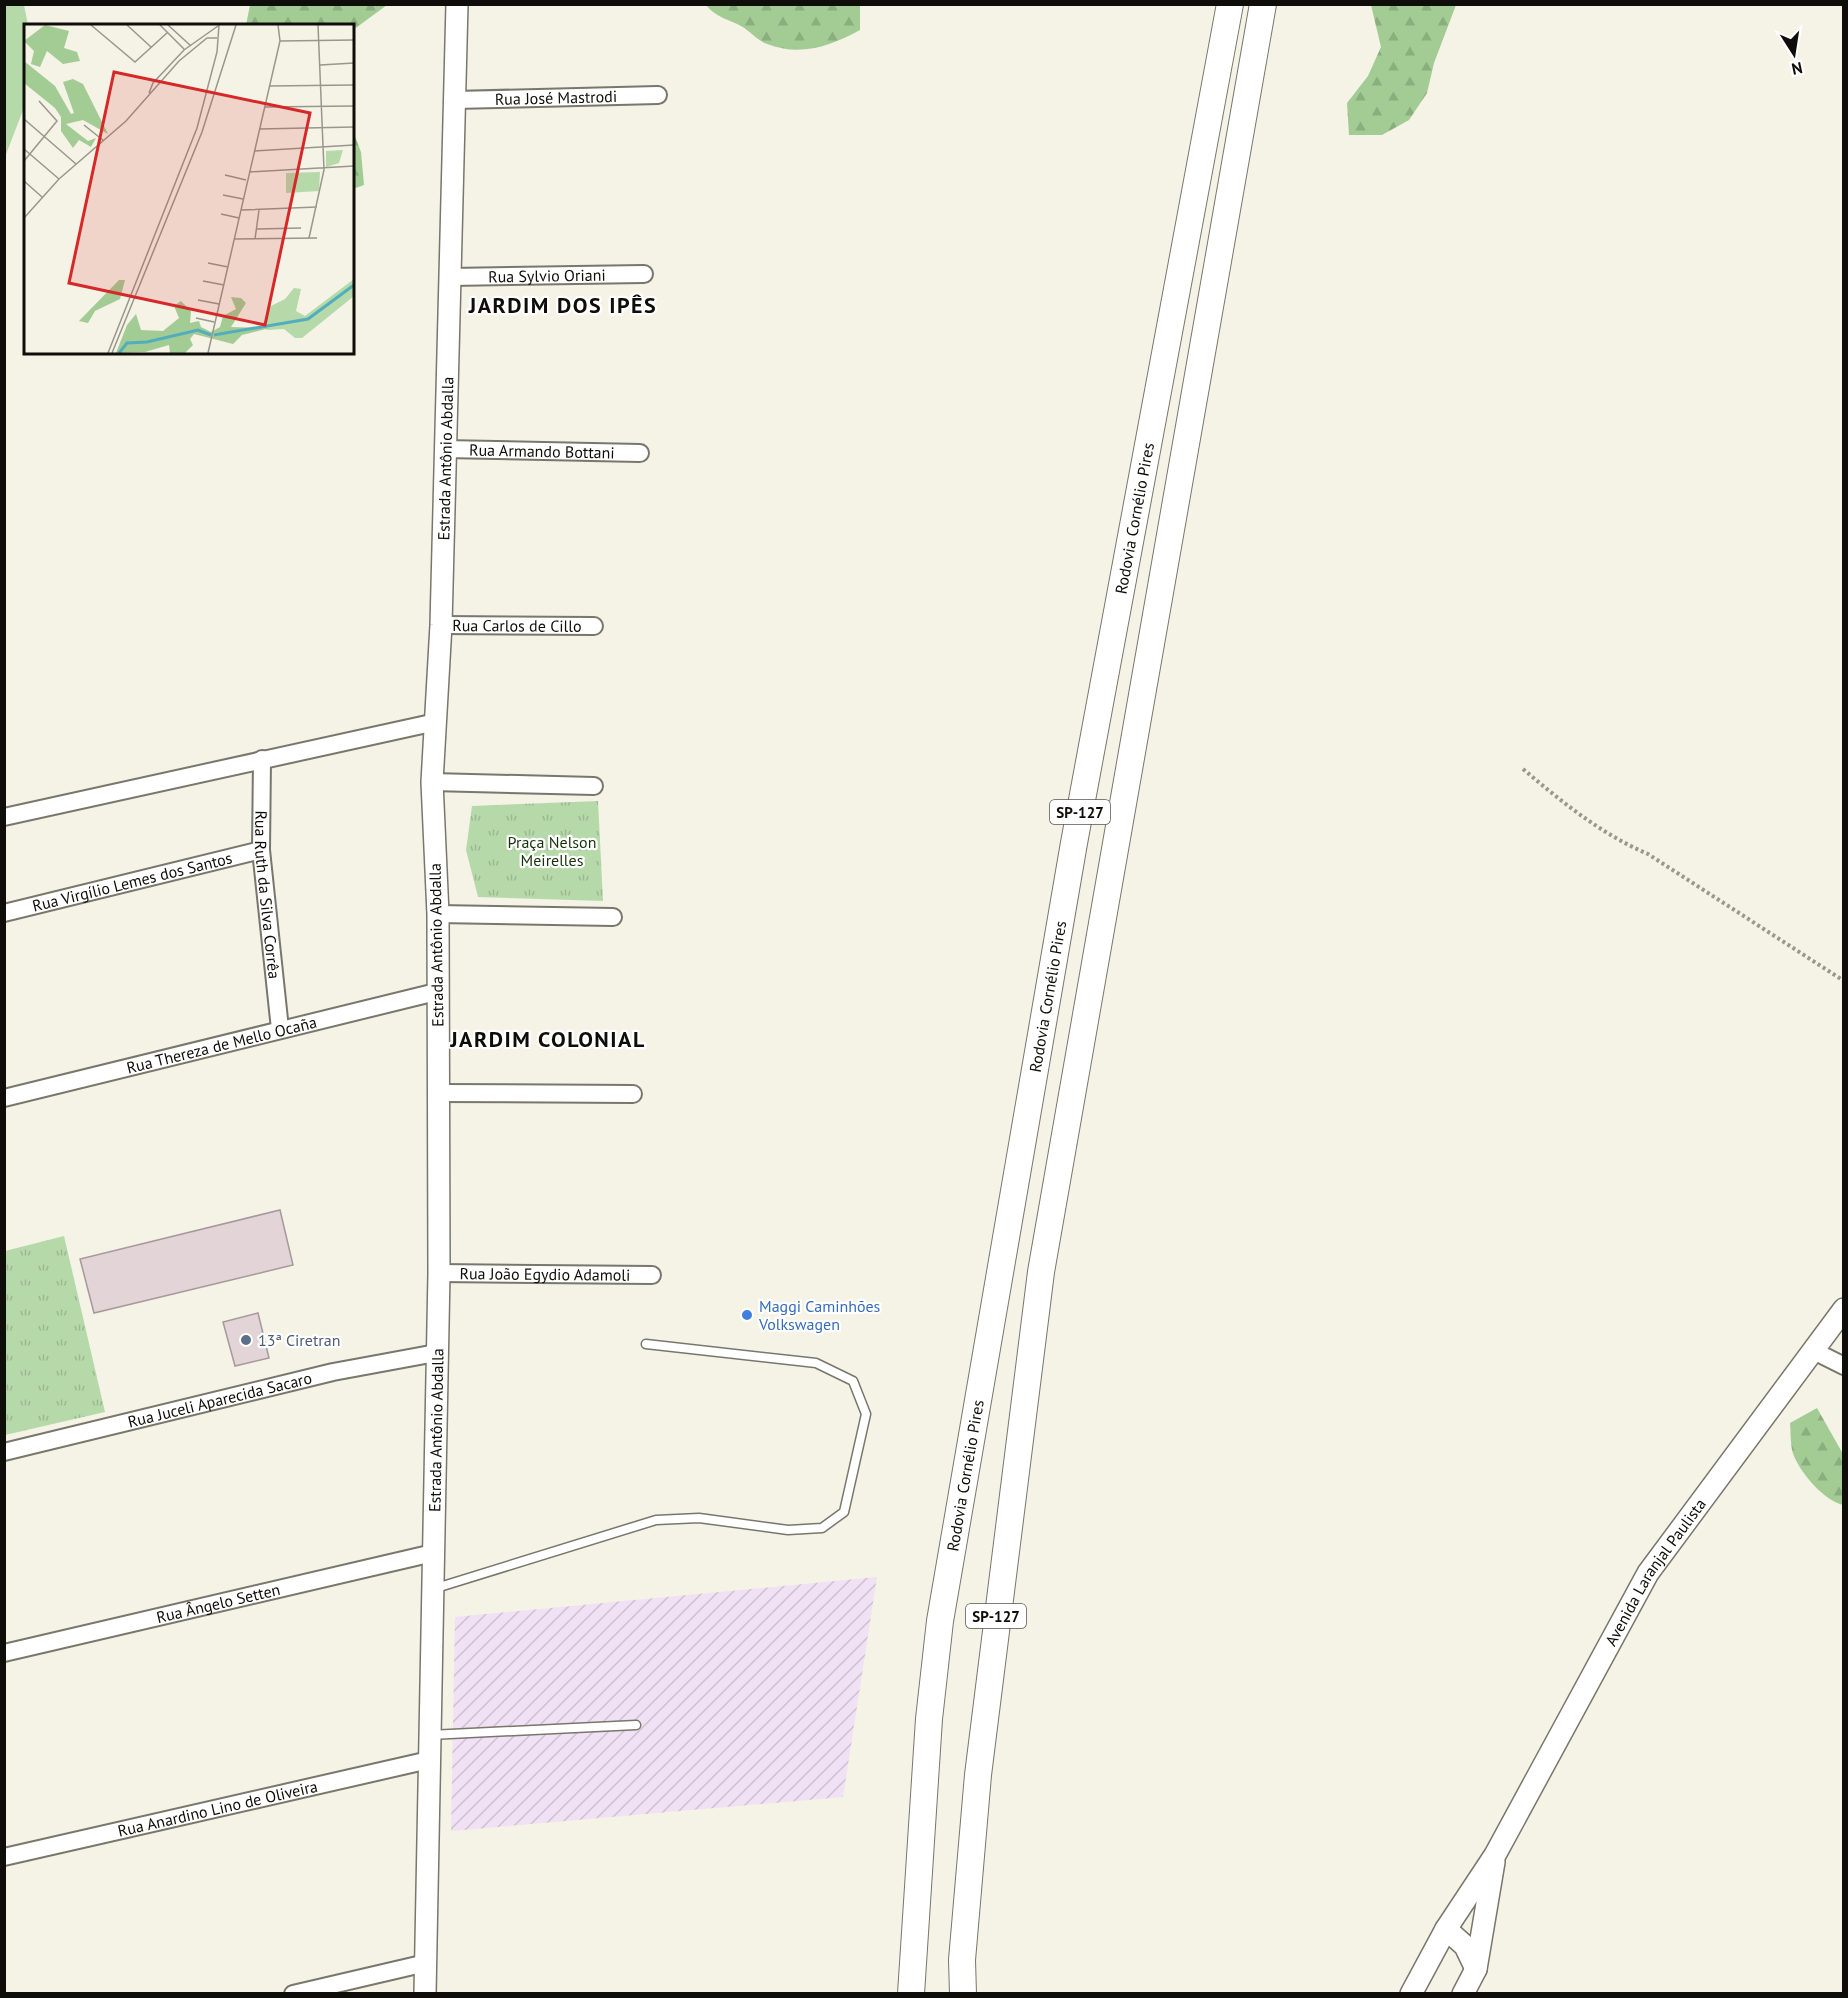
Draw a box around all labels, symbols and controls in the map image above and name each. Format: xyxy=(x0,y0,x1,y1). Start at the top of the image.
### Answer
inset map xyxy=(24,24,354,354)
north arrow xyxy=(1764,24,1824,84)
text: N xyxy=(1790,58,1804,80)
street label: Rua José Mastrodi xyxy=(495,86,617,109)
street label: Rua Sylvio Oriani xyxy=(488,265,606,286)
district label: JARDIM DOS IPÊS xyxy=(468,291,657,319)
street label: Estrada Antônio Abdalla xyxy=(433,376,457,541)
street label: Rua Armando Bottani xyxy=(469,440,615,462)
street label: Rodovia Cornélio Pires xyxy=(1111,441,1158,596)
street label: Rua Carlos de Cillo xyxy=(452,615,582,636)
road number: SP-127 xyxy=(1050,800,1110,824)
street label: Rua Ruth da Silva Corrêa xyxy=(251,810,285,980)
park label: Praça Nelson Meirelles xyxy=(508,832,596,870)
street label: Rua Virgílio Lemes dos Santos xyxy=(30,847,234,916)
street label: Estrada Antônio Abdalla xyxy=(425,863,447,1027)
street label: Rodovia Cornélio Pires xyxy=(1025,919,1071,1074)
street label: Rua Thereza de Mello Ocaña xyxy=(124,1012,319,1078)
district label: JARDIM COLONIAL xyxy=(449,1025,646,1053)
street label: Rua João Egydio Adamoli xyxy=(460,1263,630,1285)
place label: Maggi Caminhões Volkswagen xyxy=(758,1296,881,1334)
marker: Maggi Caminhões Volkswagen xyxy=(740,1308,754,1322)
place label: 13ª Ciretran xyxy=(258,1330,340,1350)
marker: 13ª Ciretran xyxy=(239,1333,253,1347)
street label: Estrada Antônio Abdalla xyxy=(424,1348,448,1512)
street label: Rua Juceli Aparecida Sacaro xyxy=(126,1368,314,1432)
street label: Rodovia Cornélio Pires xyxy=(942,1398,988,1553)
street label: Avenida Laranjal Paulista xyxy=(1600,1494,1710,1649)
street label: Rua Ângelo Setten xyxy=(154,1579,282,1627)
road number: SP-127 xyxy=(966,1604,1026,1628)
street label: Rua Anardino Lino de Oliveira xyxy=(116,1776,319,1841)

